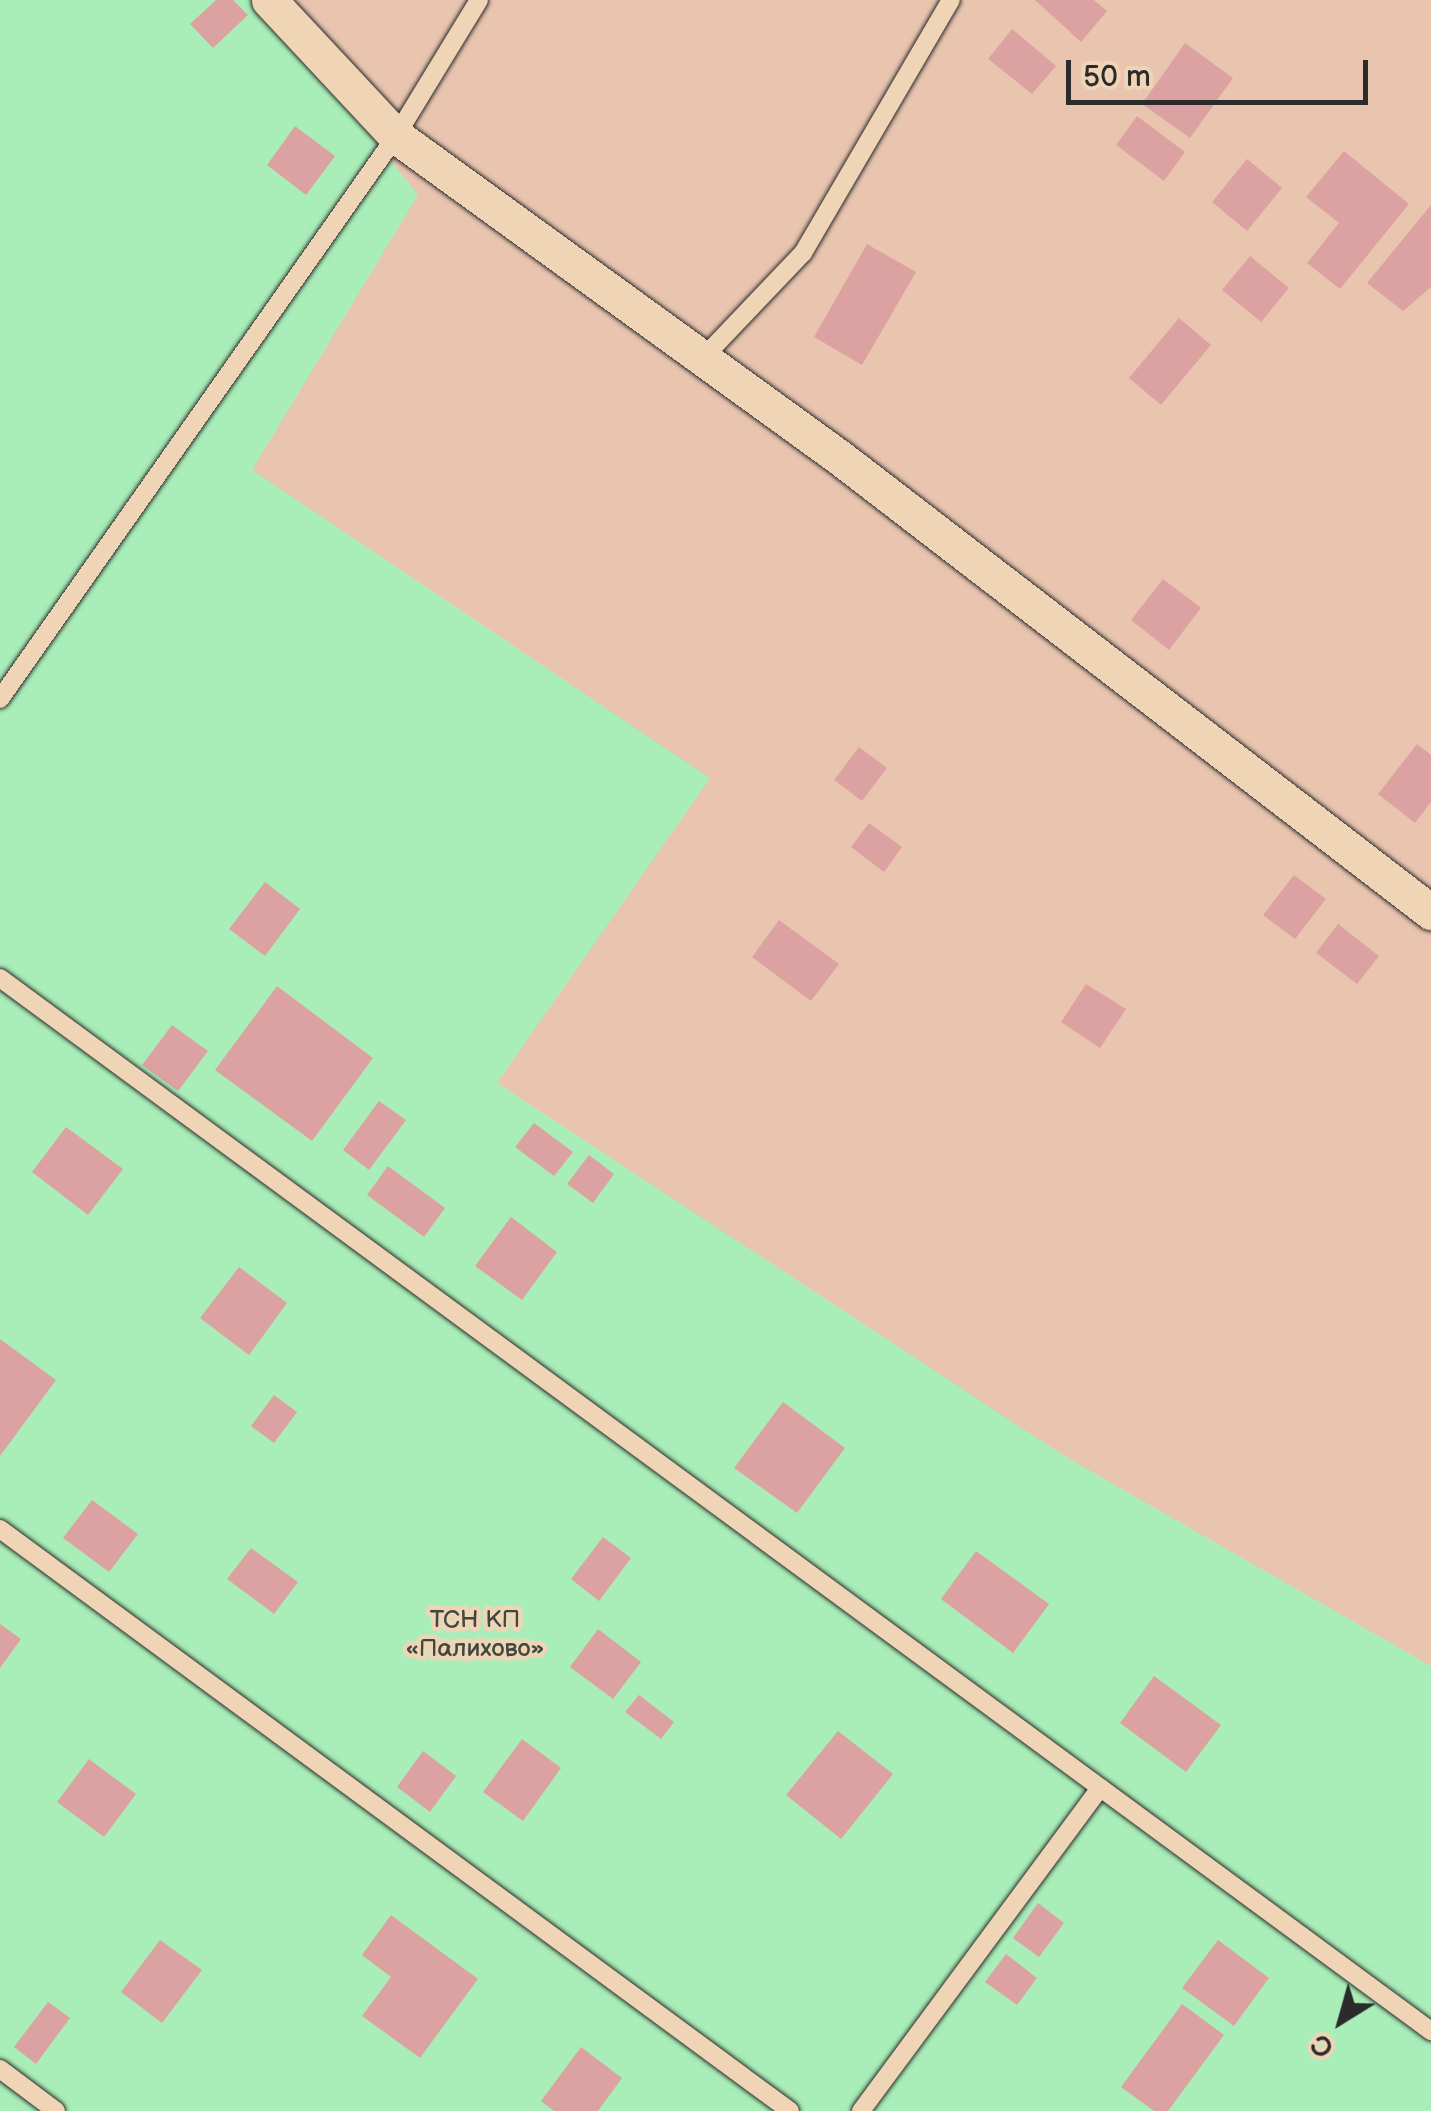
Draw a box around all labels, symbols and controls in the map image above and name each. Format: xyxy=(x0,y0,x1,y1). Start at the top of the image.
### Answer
scale bar xyxy=(1071,40,1374,102)
text: 50 m xyxy=(1083,59,1151,95)
park label: ТСН КП «Палихово» xyxy=(406,1606,544,1665)
north arrow xyxy=(1291,1971,1391,2071)
text: С xyxy=(1305,2026,1340,2064)

